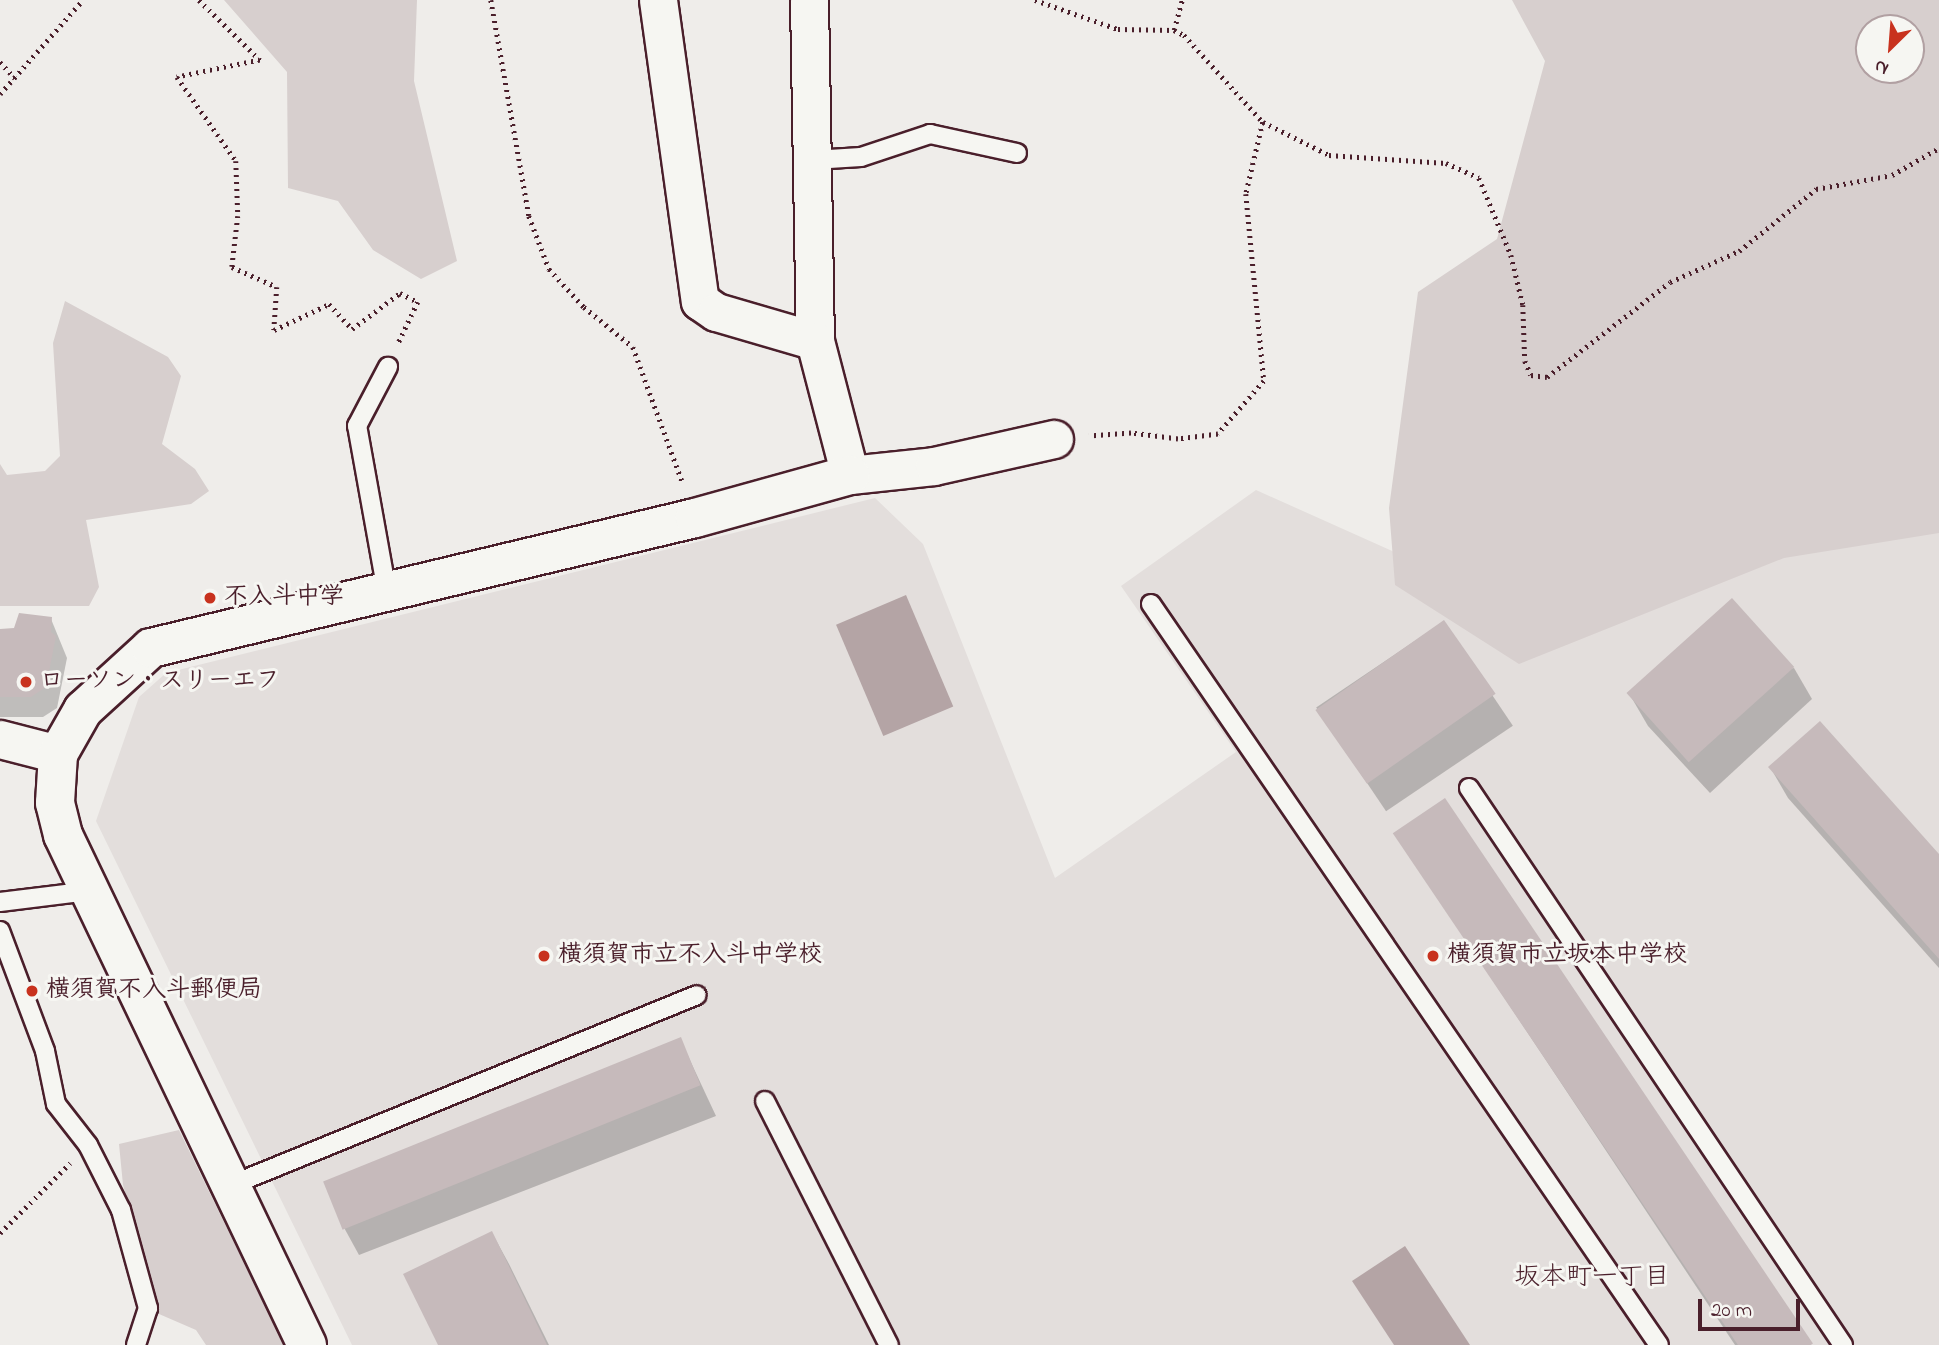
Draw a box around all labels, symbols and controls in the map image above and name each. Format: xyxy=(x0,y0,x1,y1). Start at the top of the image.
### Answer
north arrow xyxy=(1855,14,1925,84)
text: N xyxy=(1870,52,1893,82)
place label: 不入斗中学 xyxy=(224,584,344,612)
marker: 不入斗中学 xyxy=(202,590,218,606)
place label: ローソン・スリーエフ xyxy=(40,668,280,696)
marker: ローソン・スリーエフ xyxy=(18,674,34,690)
place label: 横須賀市立不入斗中学校 xyxy=(558,942,822,970)
place label: 横須賀市立坂本中学校 xyxy=(1447,942,1687,970)
marker: 横須賀市立不入斗中学校 xyxy=(536,948,552,964)
marker: 横須賀市立坂本中学校 xyxy=(1425,948,1441,964)
place label: 横須賀不入斗郵便局 xyxy=(46,977,262,1005)
marker: 横須賀不入斗郵便局 xyxy=(24,983,40,999)
district label: 坂本町一丁目 xyxy=(1514,1263,1670,1295)
scale bar xyxy=(1701,1286,1802,1330)
text: 20 m xyxy=(1711,1296,1752,1326)

